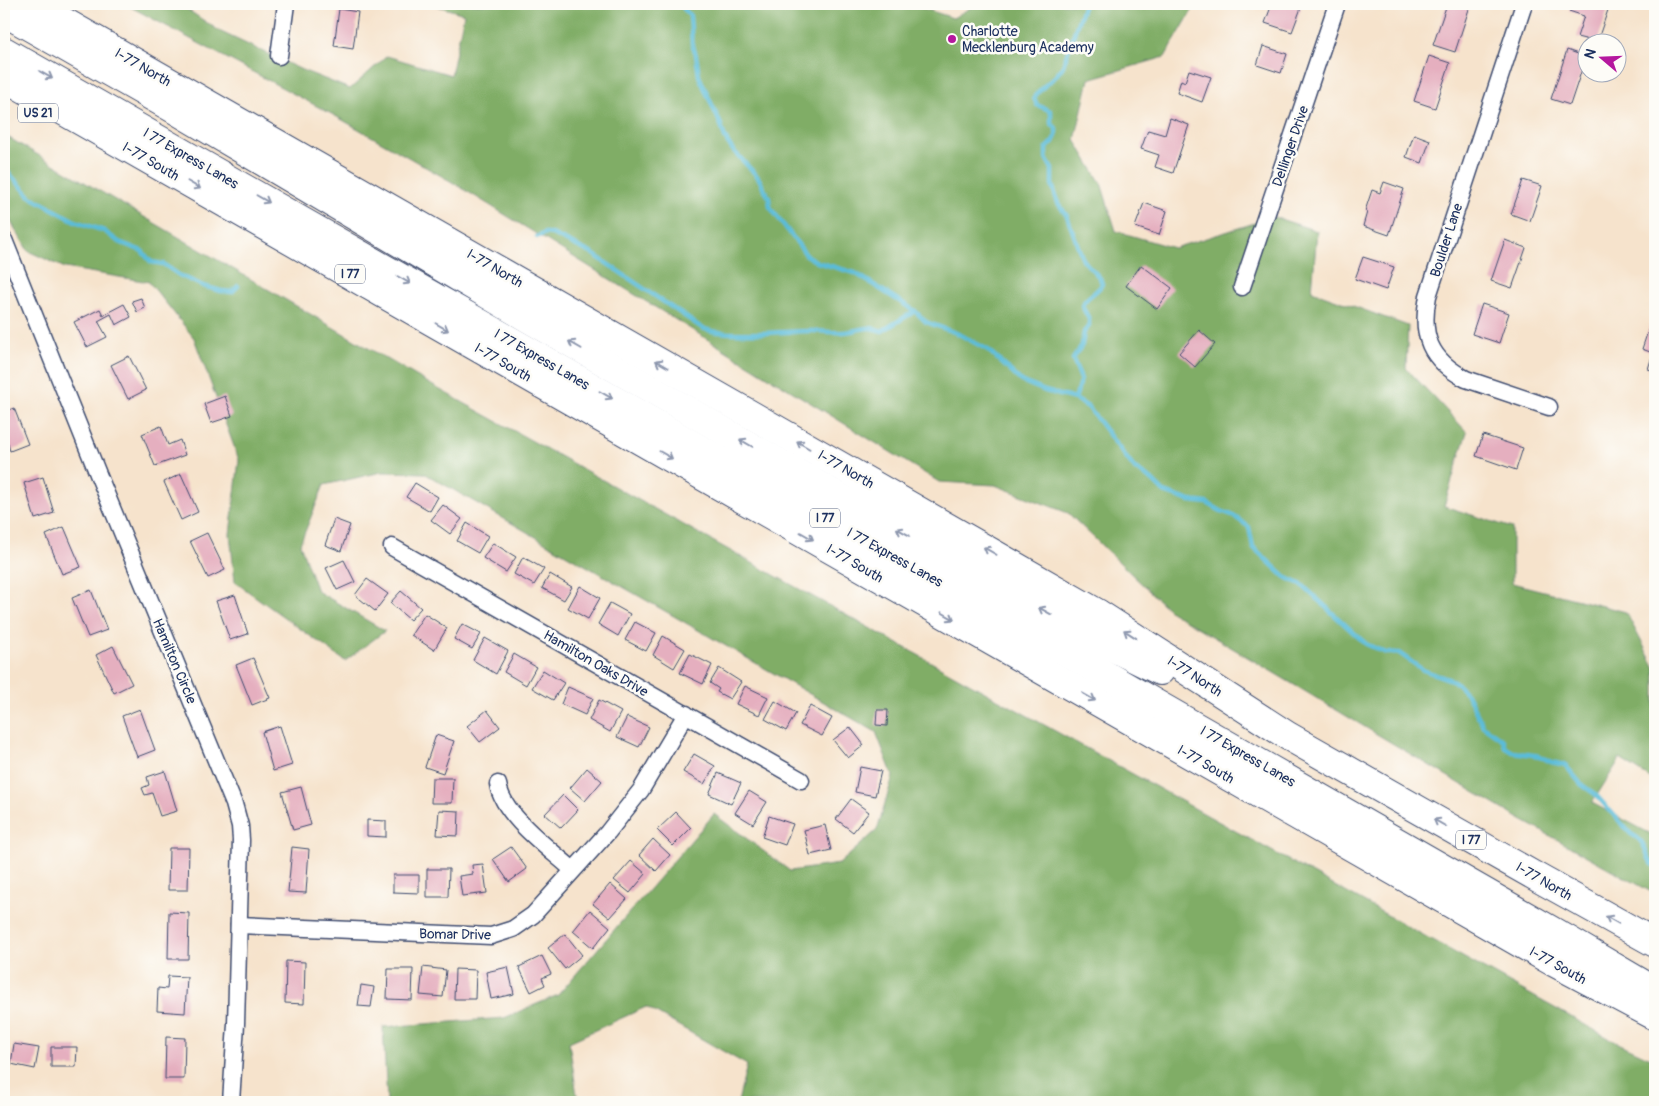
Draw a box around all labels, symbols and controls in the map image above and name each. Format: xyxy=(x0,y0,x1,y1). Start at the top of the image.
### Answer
place label: Charlotte Mecklenburg Academy xyxy=(962,23,1094,56)
north arrow xyxy=(1576,32,1626,82)
marker: Charlotte Mecklenburg Academy xyxy=(946,33,958,45)
street label: I-77 North xyxy=(112,45,174,90)
text: N xyxy=(1581,47,1600,61)
one-way arrow xyxy=(38,71,53,81)
street label: Dellinger Drive xyxy=(1269,103,1312,189)
road number: US 21 xyxy=(18,104,58,122)
street label: I 77 Express Lanes xyxy=(140,124,242,193)
street label: I-77 South xyxy=(119,138,182,184)
one-way arrow xyxy=(186,181,201,191)
one-way arrow xyxy=(255,195,270,205)
street label: Boulder Lane xyxy=(1427,201,1466,279)
street label: I-77 North xyxy=(464,246,526,291)
road number: I 77 xyxy=(335,264,365,284)
one-way arrow xyxy=(397,275,412,285)
one-way arrow xyxy=(434,322,448,332)
street label: I 77 Express Lanes xyxy=(491,325,593,394)
street label: I-77 South xyxy=(471,339,534,385)
one-way arrow xyxy=(567,340,582,350)
one-way arrow xyxy=(655,358,669,368)
one-way arrow xyxy=(598,391,613,401)
one-way arrow xyxy=(739,438,754,448)
one-way arrow xyxy=(796,439,810,449)
street label: I-77 North xyxy=(815,447,877,492)
one-way arrow xyxy=(658,451,673,460)
road number: I 77 xyxy=(810,508,840,528)
street label: I 77 Express Lanes xyxy=(844,524,946,591)
one-way arrow xyxy=(895,527,910,537)
one-way arrow xyxy=(800,531,814,541)
street label: I-77 South xyxy=(823,540,886,586)
one-way arrow xyxy=(983,546,997,556)
one-way arrow xyxy=(1037,606,1052,616)
one-way arrow xyxy=(941,612,955,622)
street label: Hamilton Circle xyxy=(149,616,200,707)
street label: Hamilton Oaks Drive xyxy=(540,627,651,700)
one-way arrow xyxy=(1123,628,1137,638)
street label: I-77 North xyxy=(1164,652,1225,700)
one-way arrow xyxy=(1082,692,1097,702)
street label: I 77 Express Lanes xyxy=(1197,722,1299,791)
street label: I-77 South xyxy=(1174,741,1237,787)
one-way arrow xyxy=(1434,817,1448,827)
road number: I 77 xyxy=(1456,830,1486,850)
street label: I-77 North xyxy=(1513,859,1575,904)
one-way arrow xyxy=(1605,915,1620,925)
street label: Bomar Drive xyxy=(419,925,491,944)
street label: I-77 South xyxy=(1526,943,1589,988)

